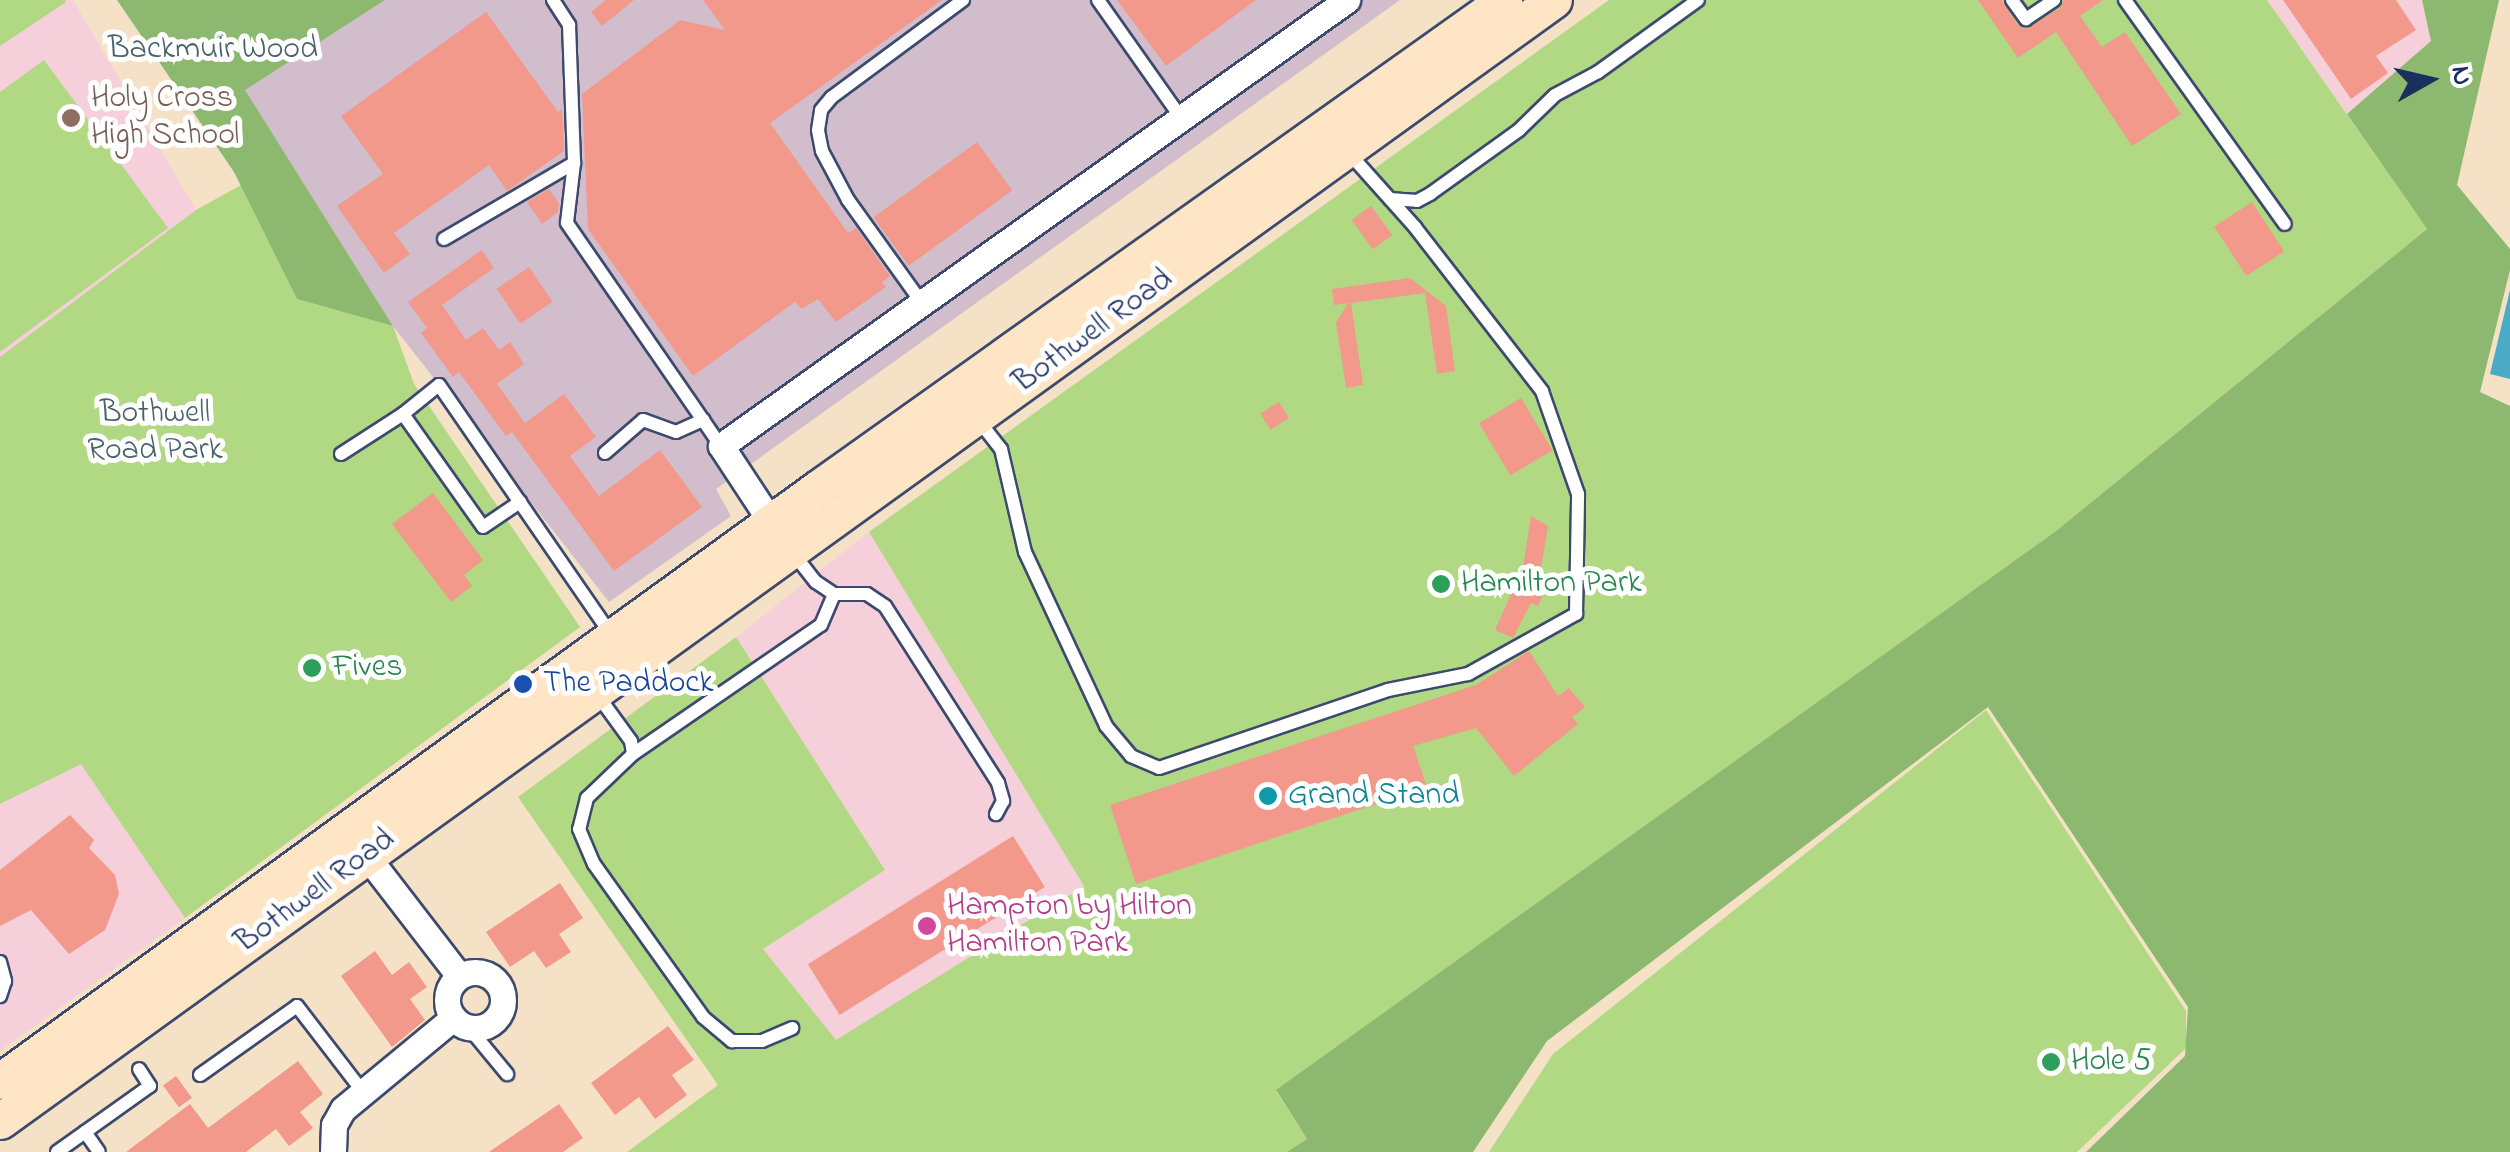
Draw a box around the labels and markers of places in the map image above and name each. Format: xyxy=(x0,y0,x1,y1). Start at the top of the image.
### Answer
place label: Holy Cross High School xyxy=(91,81,239,156)
marker: Holy Cross High School xyxy=(60,107,82,129)
place label: Hamilton Park xyxy=(1461,565,1642,603)
marker: Hamilton Park xyxy=(1430,573,1452,595)
place label: Fives xyxy=(332,649,402,687)
marker: Fives xyxy=(301,657,323,679)
place label: The Paddock xyxy=(543,665,714,703)
marker: The Paddock xyxy=(512,673,534,695)
place label: Grand Stand xyxy=(1288,777,1459,815)
marker: Grand Stand xyxy=(1257,785,1279,807)
place label: Hampton by Hilton Hamilton Park xyxy=(947,889,1192,964)
marker: Hampton by Hilton Hamilton Park xyxy=(916,915,938,937)
place label: Hole 5 xyxy=(2071,1043,2151,1081)
marker: Hole 5 xyxy=(2040,1051,2062,1073)

